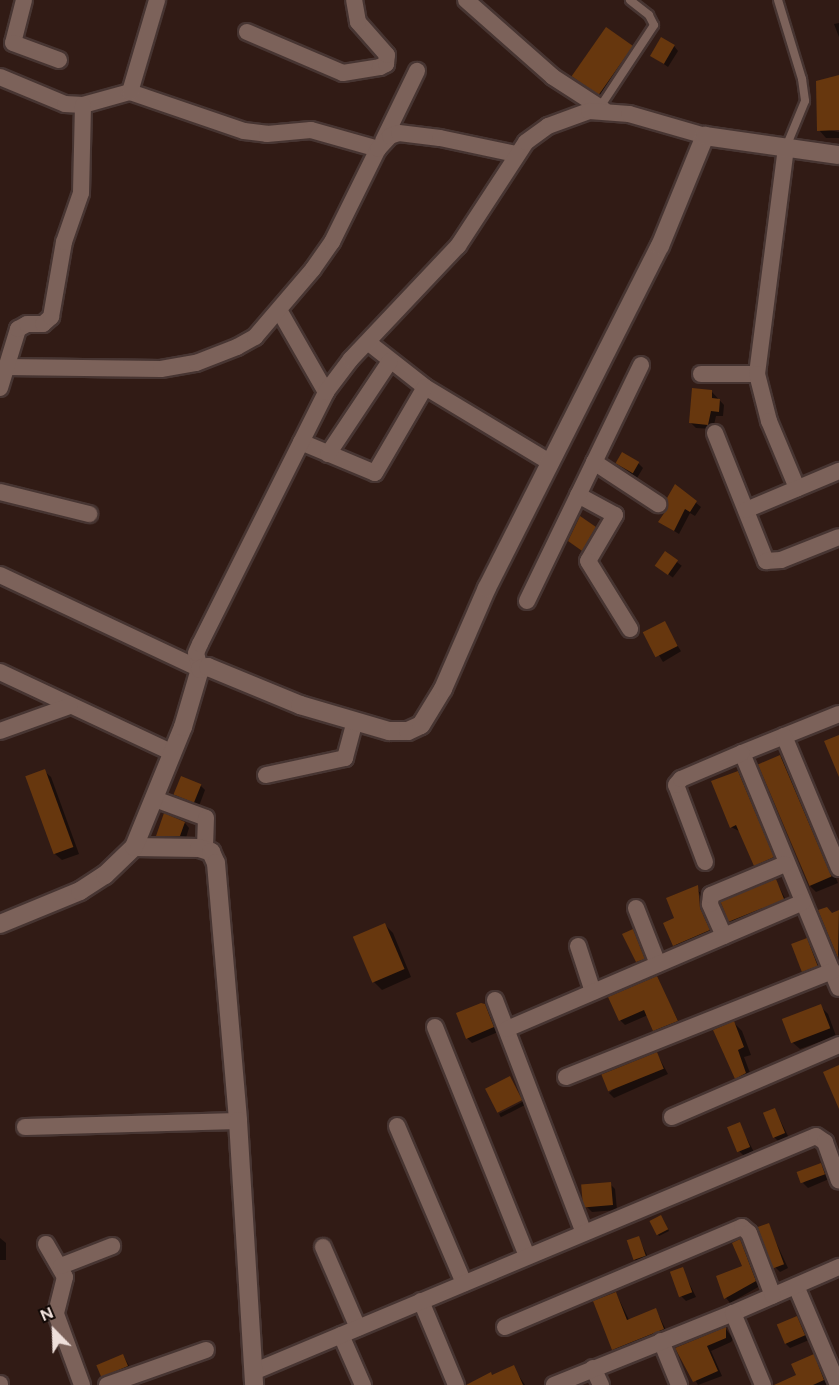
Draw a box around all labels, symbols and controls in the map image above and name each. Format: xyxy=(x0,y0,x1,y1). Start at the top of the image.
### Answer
north arrow xyxy=(24,1301,84,1361)
text: N xyxy=(37,1303,56,1325)

